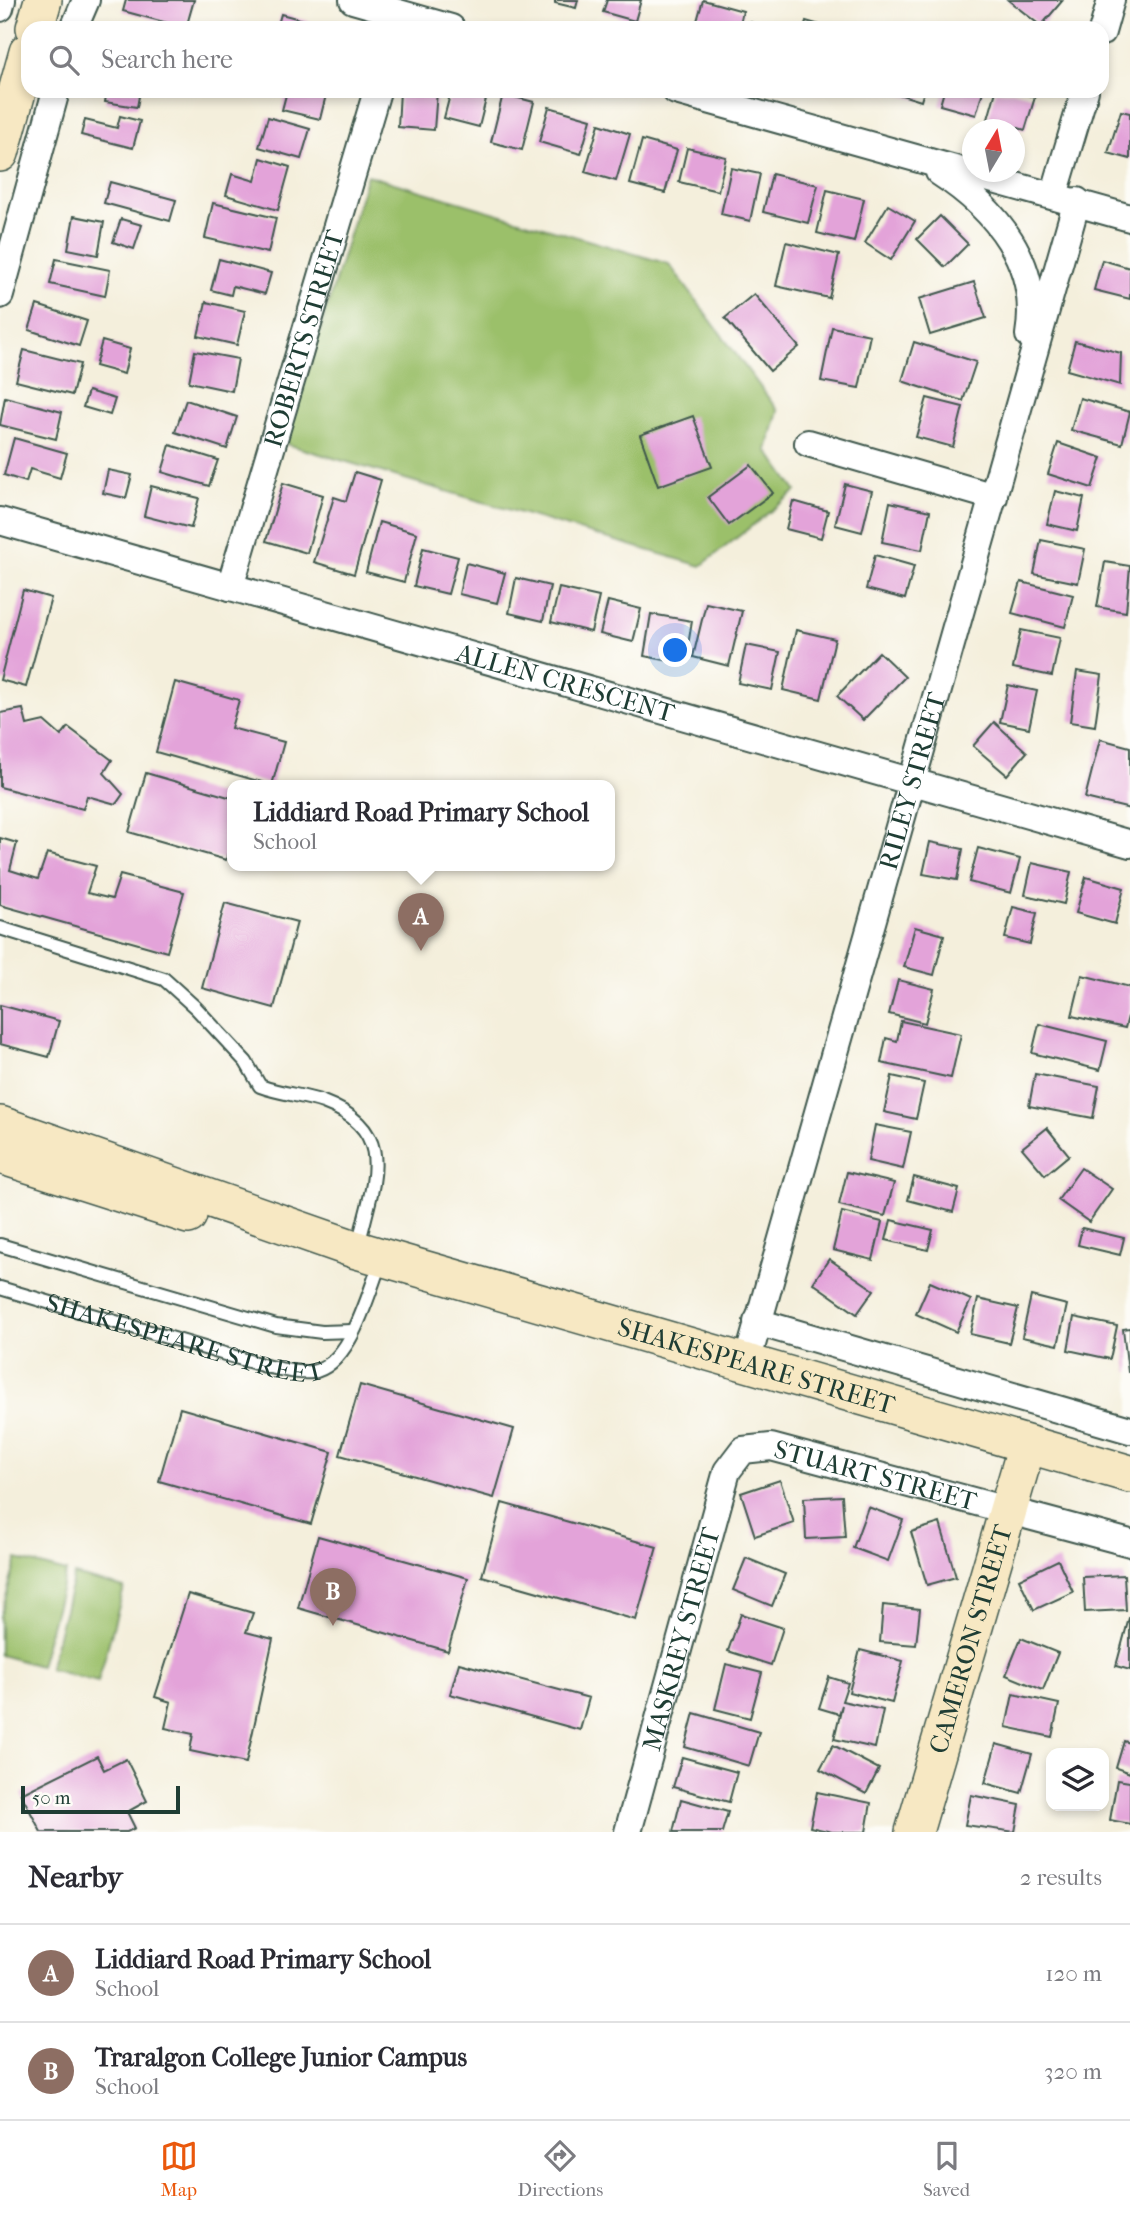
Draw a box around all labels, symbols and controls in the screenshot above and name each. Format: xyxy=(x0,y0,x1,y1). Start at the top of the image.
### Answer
search box xyxy=(21,21,1109,98)
icon: search xyxy=(45,41,83,79)
text: Search here xyxy=(101,44,233,75)
north arrow xyxy=(962,119,1025,182)
street label: ROBERTS STREET xyxy=(257,226,351,451)
your location xyxy=(658,633,692,667)
street label: ALLEN CRESCENT xyxy=(452,636,679,729)
street label: RILEY STREET xyxy=(872,688,952,873)
popup xyxy=(227,780,615,871)
text: Liddiard Road Primary School xyxy=(253,797,589,828)
text: School xyxy=(253,828,317,855)
pin: A xyxy=(398,893,444,951)
street label: SHAKESPEARE STREET xyxy=(42,1287,327,1389)
street label: SHAKESPEARE STREET xyxy=(614,1311,899,1421)
street label: STUART STREET xyxy=(771,1433,981,1517)
street label: CAMERON STREET xyxy=(922,1521,1019,1757)
street label: MASKREY STREET xyxy=(636,1524,726,1754)
pin: B xyxy=(310,1568,356,1626)
map controls xyxy=(1046,1748,1109,1811)
button: layers xyxy=(1046,1748,1109,1811)
scale bar xyxy=(21,1783,180,1815)
text: 50 m xyxy=(32,1787,71,1809)
text: Nearby xyxy=(28,1860,123,1895)
text: 2 results xyxy=(1020,1864,1102,1891)
text: Liddiard Road Primary School xyxy=(95,1944,431,1975)
text: A xyxy=(44,1960,58,1987)
text: 120 m xyxy=(1045,1960,1102,1987)
text: School xyxy=(95,1975,159,2002)
text: Traralgon College Junior Campus xyxy=(95,2042,467,2073)
text: B xyxy=(44,2058,58,2085)
text: 320 m xyxy=(1044,2058,1102,2085)
text: School xyxy=(95,2073,159,2100)
tab: Map xyxy=(160,2137,198,2201)
tab: Directions xyxy=(518,2137,603,2201)
tab: Saved xyxy=(923,2137,970,2201)

